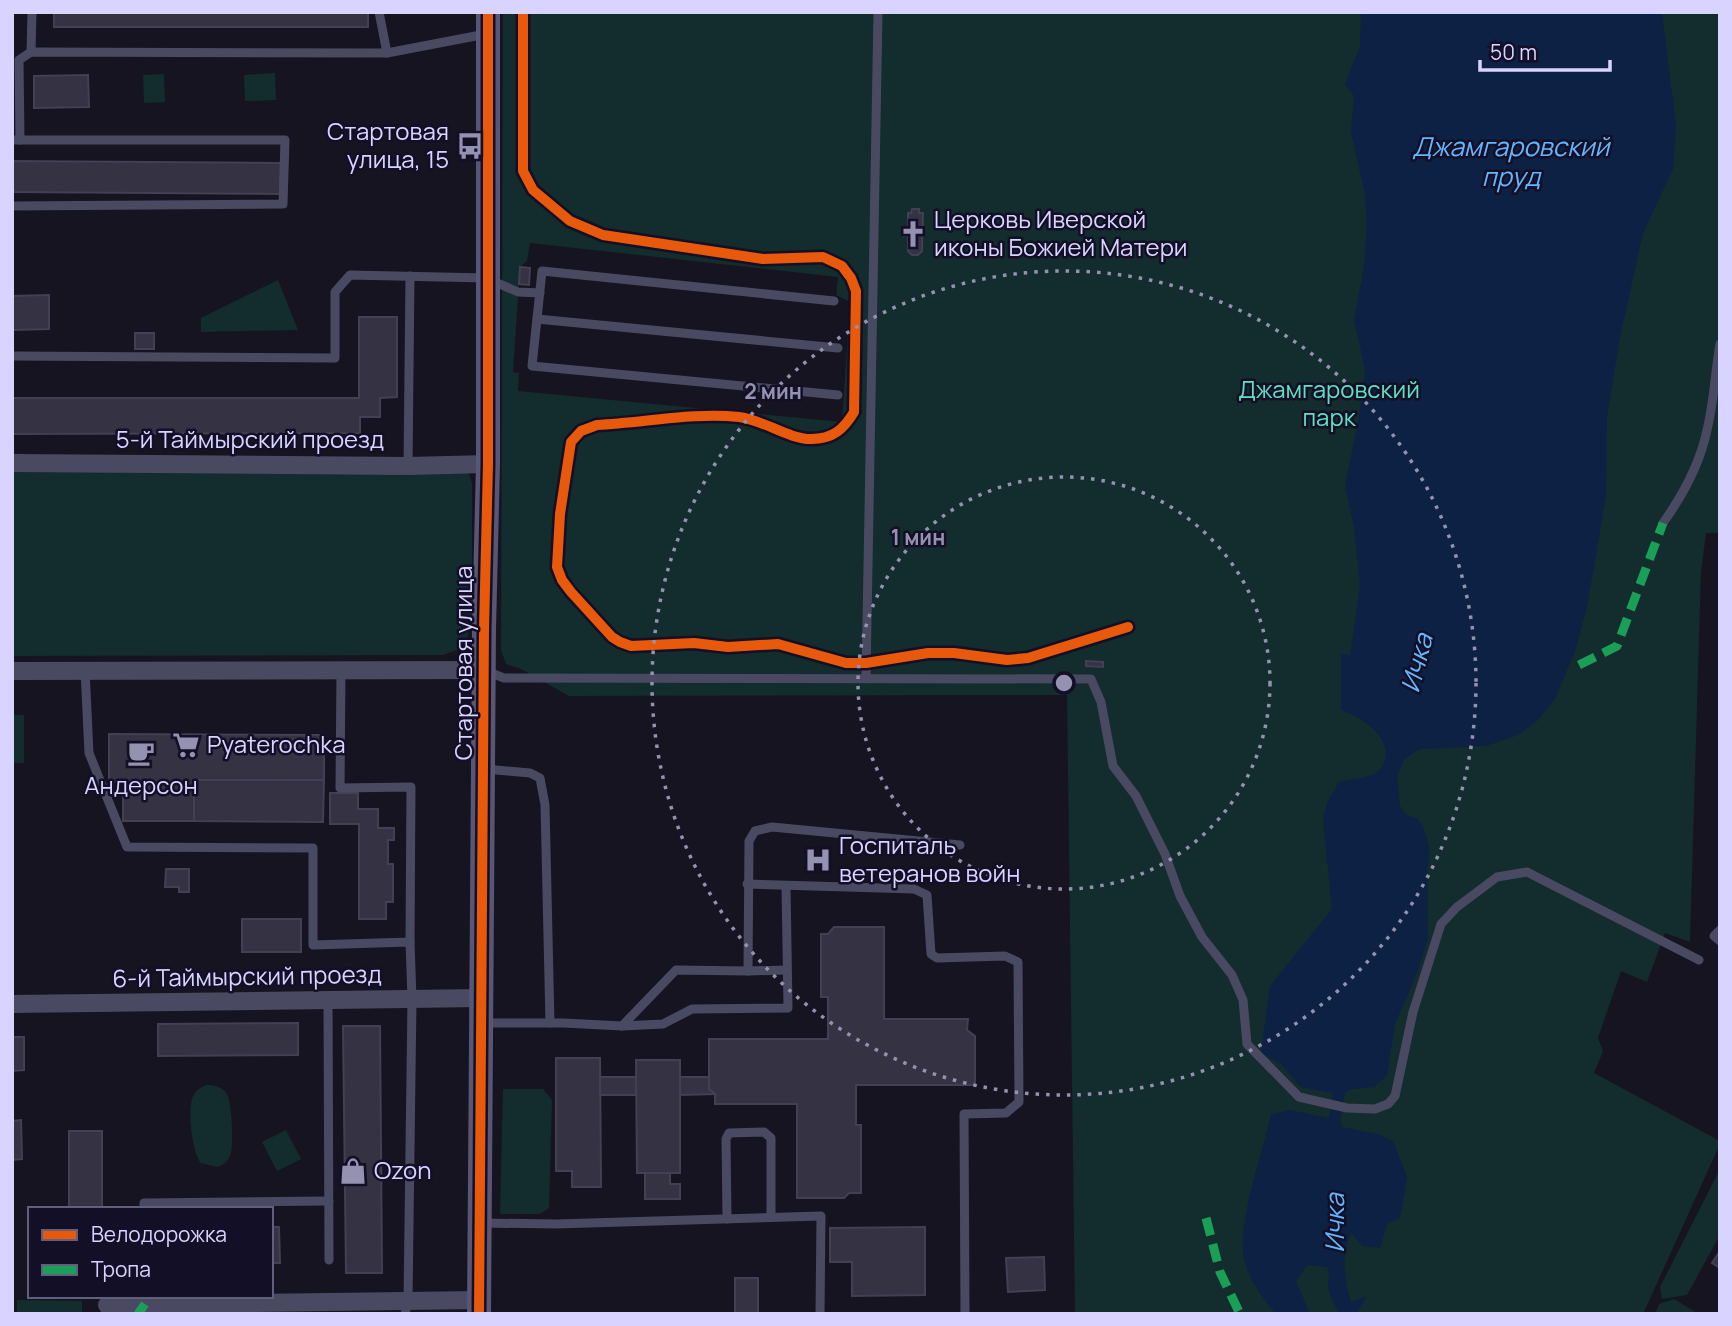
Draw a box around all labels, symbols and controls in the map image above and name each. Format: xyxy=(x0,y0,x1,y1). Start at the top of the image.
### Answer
scale bar xyxy=(1480,28,1610,72)
text: 50 m xyxy=(1490,38,1537,66)
place label: Стартовая улица, 15 xyxy=(327,114,449,175)
water label: Джамгаровский пруд xyxy=(1413,128,1612,194)
bus stop icon: Стартовая улица, 15 xyxy=(455,131,485,161)
place label: Церковь Иверской иконы Божией Матери xyxy=(934,202,1188,263)
church icon: Церковь Иверской иконы Божией Матери xyxy=(898,219,928,249)
park label: Джамгаровский парк xyxy=(1238,372,1420,433)
text: 2 мин xyxy=(744,377,802,405)
street label: 5-й Таймырский проезд xyxy=(116,422,384,455)
text: 1 мин xyxy=(891,523,945,551)
street label: Стартовая улица xyxy=(446,566,479,760)
water label: Ичка xyxy=(1391,628,1441,696)
centre of rings xyxy=(1052,671,1076,695)
place label: Pyaterochka xyxy=(207,727,346,760)
supermarket icon: Pyaterochka xyxy=(171,730,201,760)
cafe icon: Андерсон xyxy=(126,738,156,768)
place label: Андерсон xyxy=(84,768,198,801)
place label: Госпиталь ветеранов войн xyxy=(839,828,1020,889)
hospital icon: Госпиталь ветеранов войн xyxy=(803,845,833,875)
street label: 6-й Таймырский проезд xyxy=(112,957,382,994)
place label: Ozon xyxy=(374,1153,432,1186)
shop icon: Ozon xyxy=(338,1156,368,1186)
water label: Ичка xyxy=(1316,1192,1352,1253)
legend xyxy=(28,1207,273,1298)
text: Велодорожка xyxy=(91,1220,227,1248)
text: Тропа xyxy=(91,1255,151,1283)

